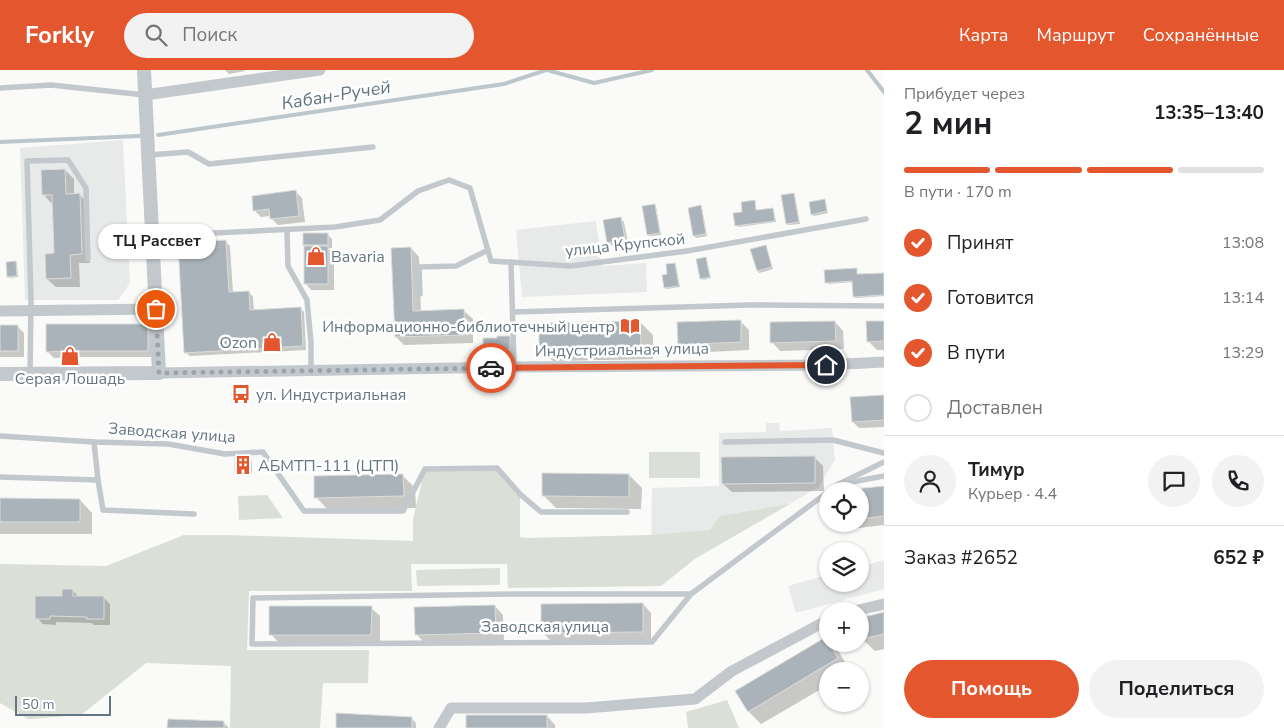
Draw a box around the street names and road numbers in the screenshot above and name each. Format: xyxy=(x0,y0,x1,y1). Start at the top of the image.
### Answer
street label: улица Крупской xyxy=(564,228,686,262)
street label: Индустриальная улица xyxy=(535,337,709,363)
street label: Заводская улица xyxy=(107,418,237,448)
street label: Заводская улица xyxy=(481,616,609,638)

